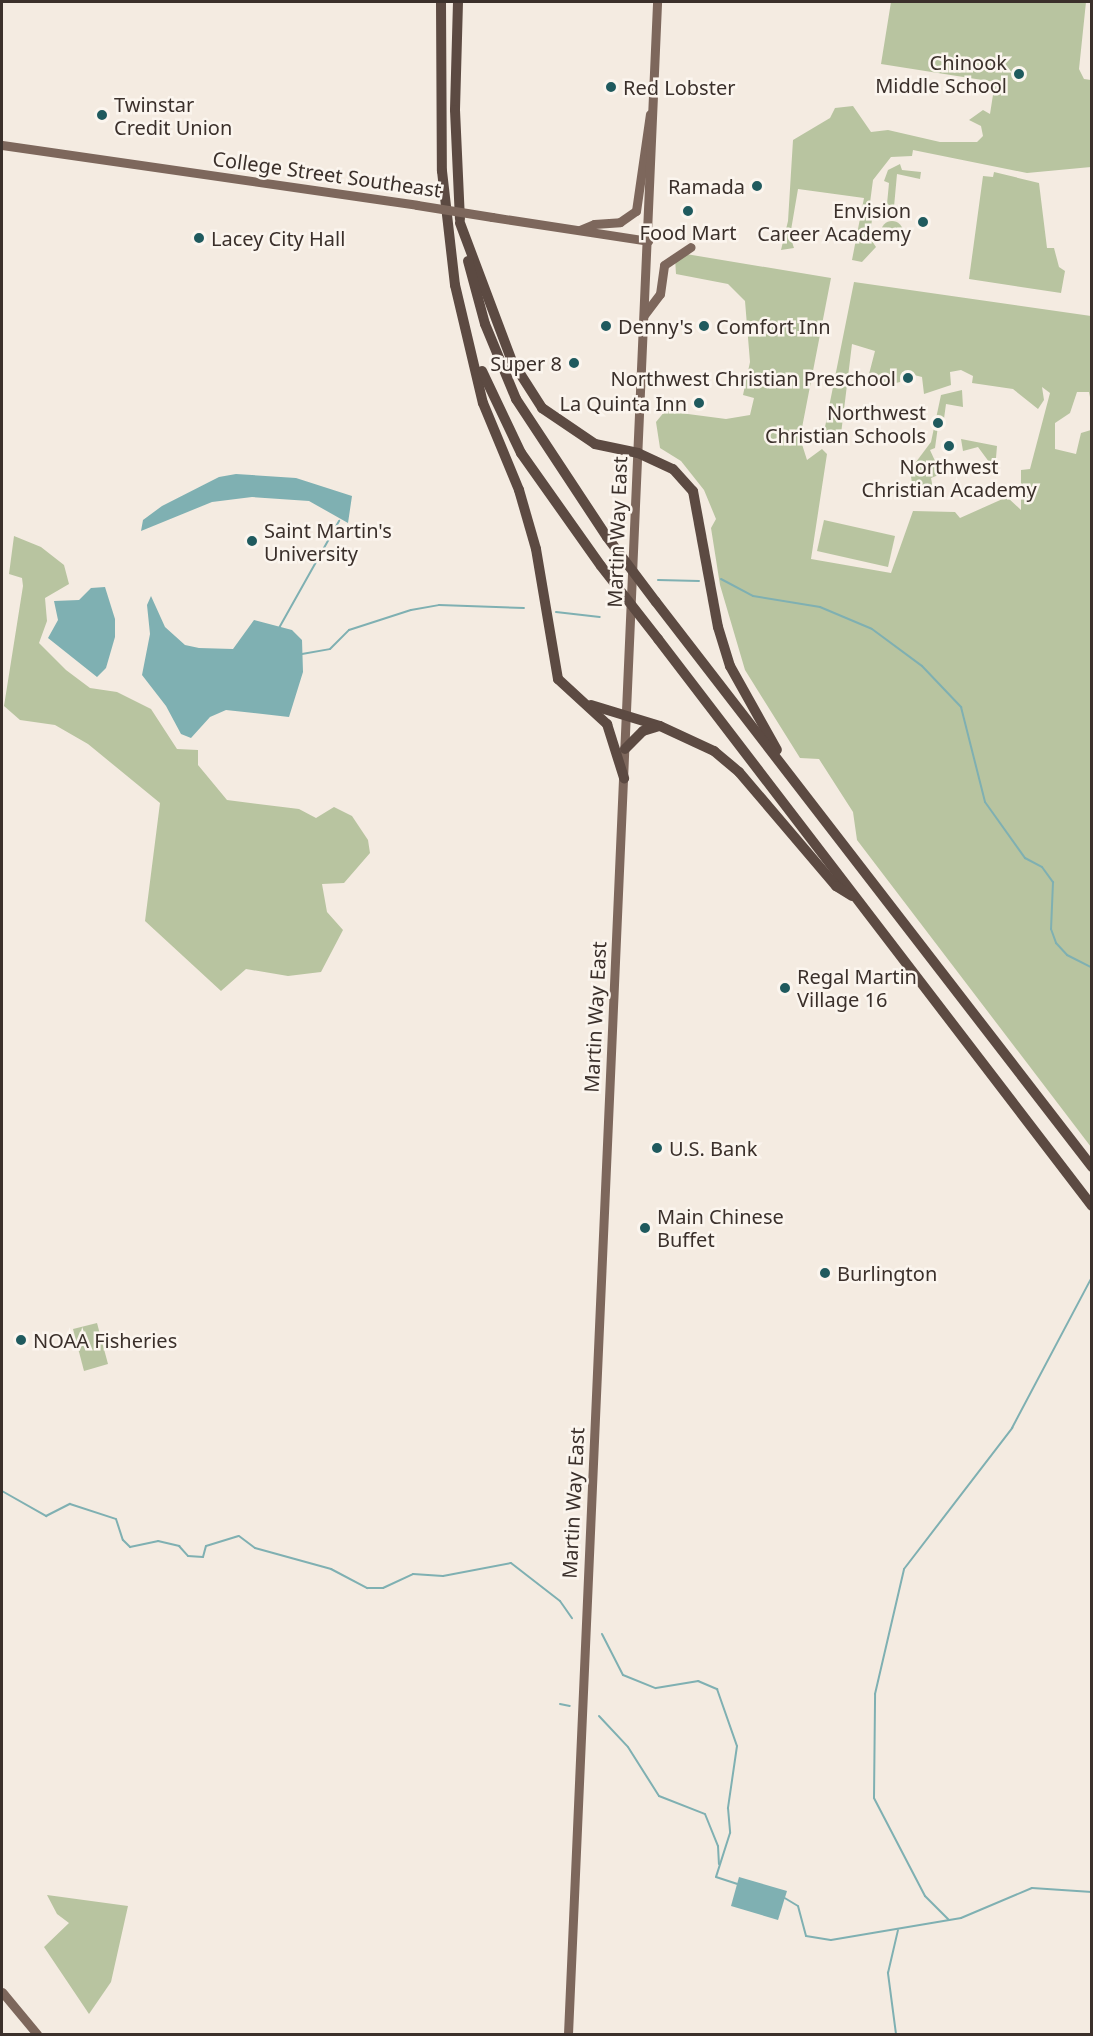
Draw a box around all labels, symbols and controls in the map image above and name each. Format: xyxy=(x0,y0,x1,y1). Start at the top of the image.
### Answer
place label: Chinook Middle School xyxy=(875,51,1007,98)
marker: Chinook Middle School xyxy=(1012,67,1026,81)
place label: Red Lobster xyxy=(623,75,735,99)
marker: Red Lobster xyxy=(604,80,618,94)
place label: Twinstar Credit Union xyxy=(114,92,232,139)
marker: Twinstar Credit Union xyxy=(95,108,109,122)
street label: College Street Southeast xyxy=(211,146,443,202)
place label: Ramada xyxy=(668,174,745,198)
marker: Ramada xyxy=(750,179,764,193)
place label: Envision Career Academy xyxy=(757,198,911,245)
marker: Food Mart xyxy=(681,204,695,218)
marker: Envision Career Academy xyxy=(916,215,930,229)
place label: Food Mart xyxy=(640,220,736,244)
place label: Lacey City Hall xyxy=(211,226,345,250)
marker: Lacey City Hall xyxy=(192,231,206,245)
place label: Denny's xyxy=(618,314,693,338)
place label: Comfort Inn xyxy=(716,314,831,338)
marker: Denny's xyxy=(599,319,613,333)
marker: Comfort Inn xyxy=(697,319,711,333)
place label: Super 8 xyxy=(490,351,562,375)
marker: Super 8 xyxy=(567,356,581,370)
place label: Northwest Christian Preschool xyxy=(611,366,896,390)
marker: Northwest Christian Preschool xyxy=(901,371,915,385)
place label: La Quinta Inn xyxy=(559,391,687,415)
marker: La Quinta Inn xyxy=(692,396,706,410)
place label: Northwest Christian Schools xyxy=(765,400,926,447)
marker: Northwest Christian Schools xyxy=(931,416,945,430)
marker: Northwest Christian Academy xyxy=(942,439,956,453)
place label: Northwest Christian Academy xyxy=(861,455,1037,502)
street label: Martin Way East xyxy=(602,456,632,608)
place label: Saint Martin's University xyxy=(264,518,392,565)
marker: Saint Martin's University xyxy=(245,534,259,548)
street label: Martin Way East xyxy=(579,941,611,1093)
place label: Regal Martin Village 16 xyxy=(797,964,917,1011)
marker: Regal Martin Village 16 xyxy=(778,981,792,995)
place label: U.S. Bank xyxy=(669,1136,757,1160)
marker: U.S. Bank xyxy=(650,1141,664,1155)
place label: Main Chinese Buffet xyxy=(657,1204,784,1251)
marker: Main Chinese Buffet xyxy=(638,1221,652,1235)
place label: Burlington xyxy=(837,1261,937,1285)
marker: Burlington xyxy=(818,1266,832,1280)
place label: NOAA Fisheries xyxy=(33,1328,177,1352)
marker: NOAA Fisheries xyxy=(14,1333,28,1347)
street label: Martin Way East xyxy=(557,1427,589,1579)

